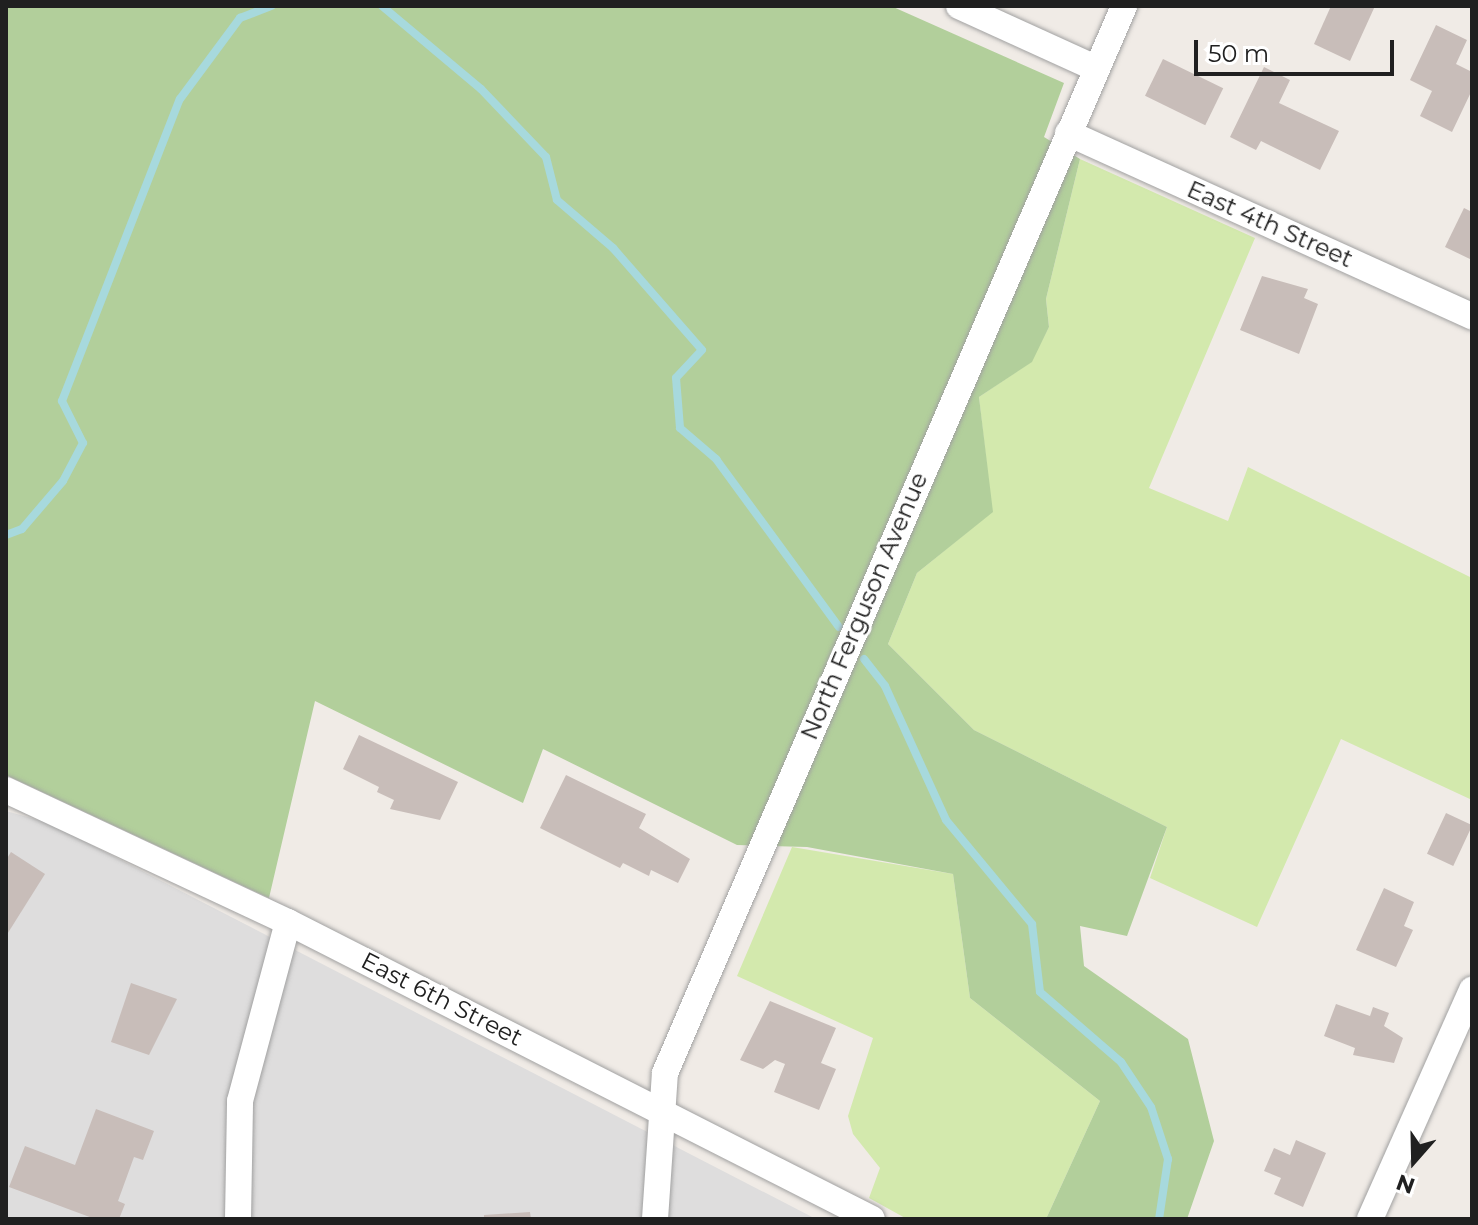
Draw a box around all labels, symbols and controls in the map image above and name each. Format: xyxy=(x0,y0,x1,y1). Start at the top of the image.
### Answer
scale bar xyxy=(1198,24,1398,74)
text: 50 m xyxy=(1208,39,1269,68)
street label: East 4th Street xyxy=(1183,175,1357,273)
street label: North Ferguson Avenue xyxy=(795,468,933,744)
street label: East 6th Street xyxy=(357,946,527,1052)
north arrow xyxy=(1374,1121,1454,1201)
text: N xyxy=(1393,1168,1419,1200)

